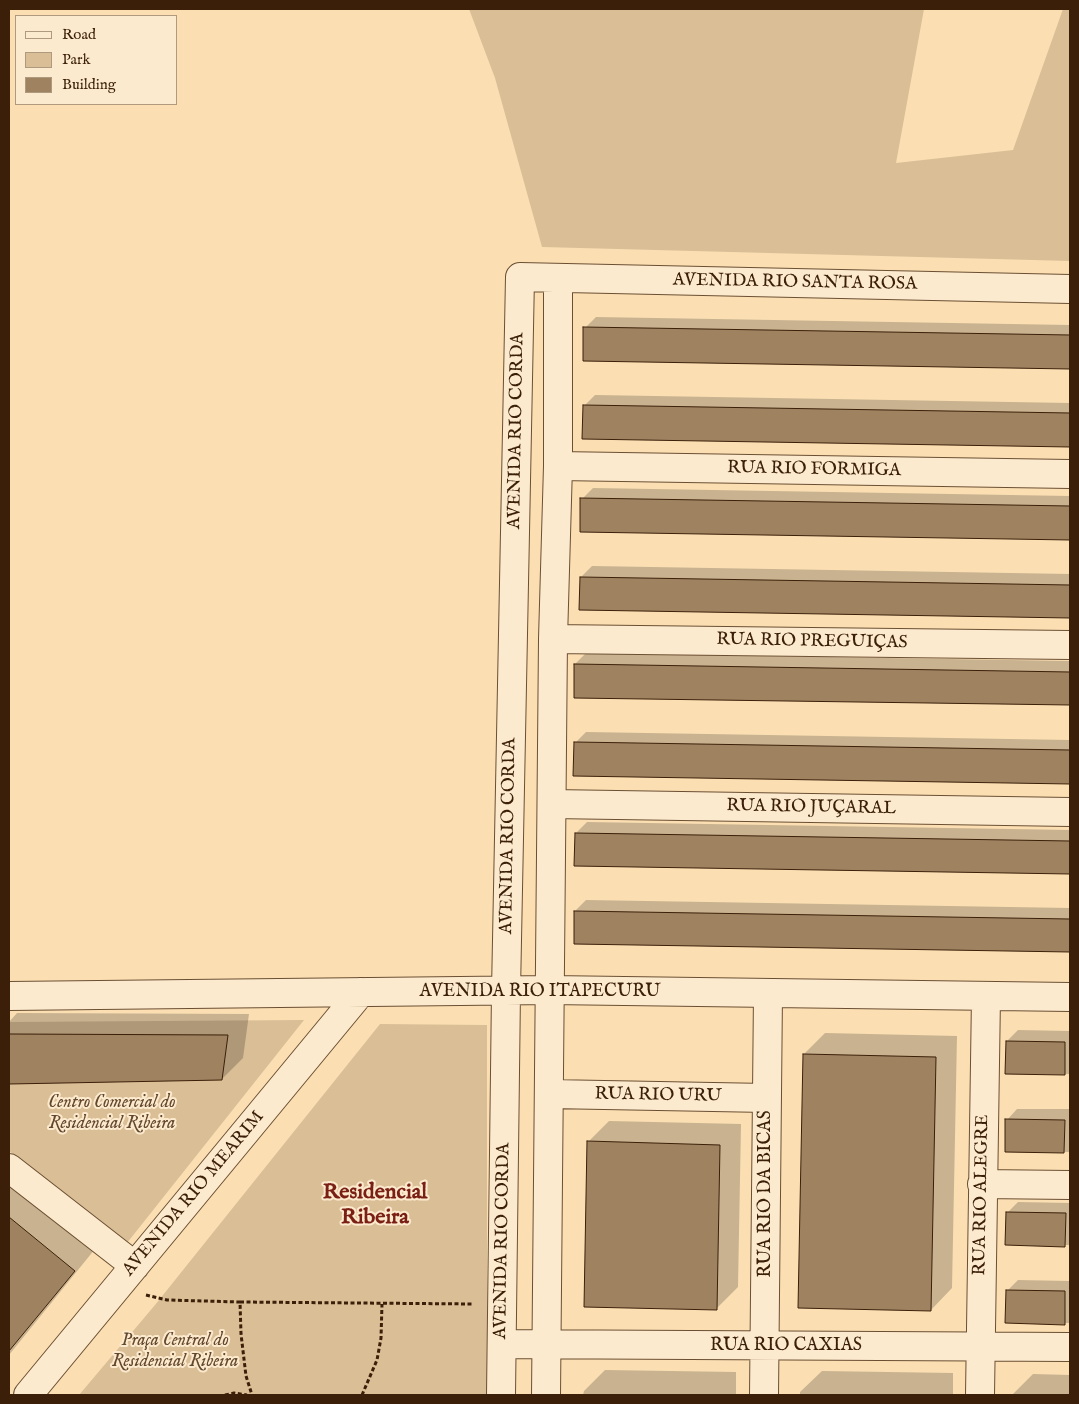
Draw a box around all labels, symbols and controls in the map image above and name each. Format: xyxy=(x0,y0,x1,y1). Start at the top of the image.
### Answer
legend xyxy=(15,15,178,105)
text: Road xyxy=(62,25,96,44)
text: Park xyxy=(62,50,91,69)
text: Building xyxy=(62,75,116,94)
street label: AVENIDA RIO SANTA ROSA xyxy=(673,270,917,296)
street label: AVENIDA RIO CORDA xyxy=(504,333,530,529)
street label: RUA RIO FORMIGA xyxy=(727,458,901,482)
street label: RUA RIO PREGUIÇAS xyxy=(716,630,908,654)
street label: AVENIDA RIO CORDA xyxy=(496,738,522,934)
street label: RUA RIO JUÇARAL xyxy=(726,796,896,820)
street label: AVENIDA RIO ITAPECURU xyxy=(420,981,660,1003)
street label: RUA RIO URU xyxy=(594,1084,722,1108)
park label: Centro Comercial do Residencial Ribeira xyxy=(48,1092,176,1134)
street label: AVENIDA RIO MEARIM xyxy=(119,1107,269,1281)
street label: RUA RIO DA BICAS xyxy=(755,1110,777,1278)
street label: RUA RIO ALEGRE xyxy=(970,1114,994,1276)
street label: AVENIDA RIO CORDA xyxy=(490,1143,516,1339)
district label: Residencial Ribeira xyxy=(323,1180,427,1232)
park label: Praça Central do Residencial Ribeira xyxy=(112,1330,238,1372)
street label: RUA RIO CAXIAS xyxy=(710,1335,862,1357)

